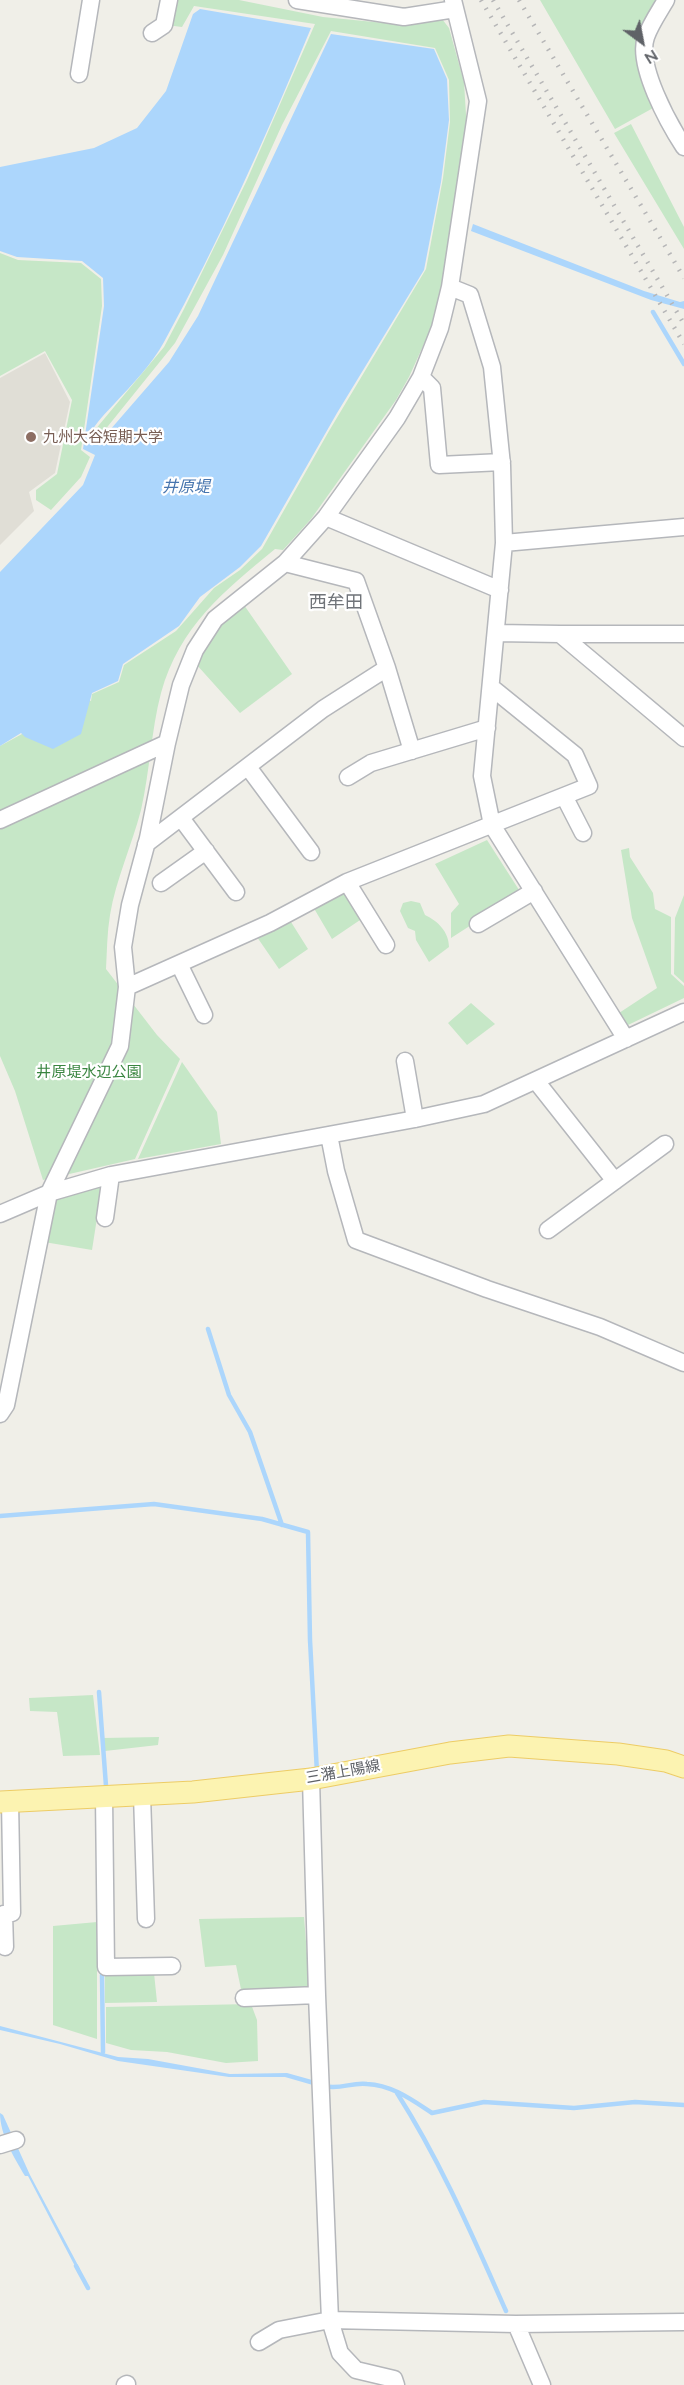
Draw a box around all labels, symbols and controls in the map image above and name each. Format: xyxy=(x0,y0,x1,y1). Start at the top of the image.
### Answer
north arrow xyxy=(612,12,672,72)
text: N xyxy=(641,46,662,69)
place label: 九州大谷短期大学 xyxy=(43,428,163,446)
marker: 九州大谷短期大学 xyxy=(24,430,38,444)
water label: 井原堤 xyxy=(162,477,210,497)
district label: 西牟田 xyxy=(309,592,363,614)
park label: 井原堤水辺公園 xyxy=(37,1063,141,1081)
street label: 三潴上陽線 xyxy=(305,1757,381,1787)

